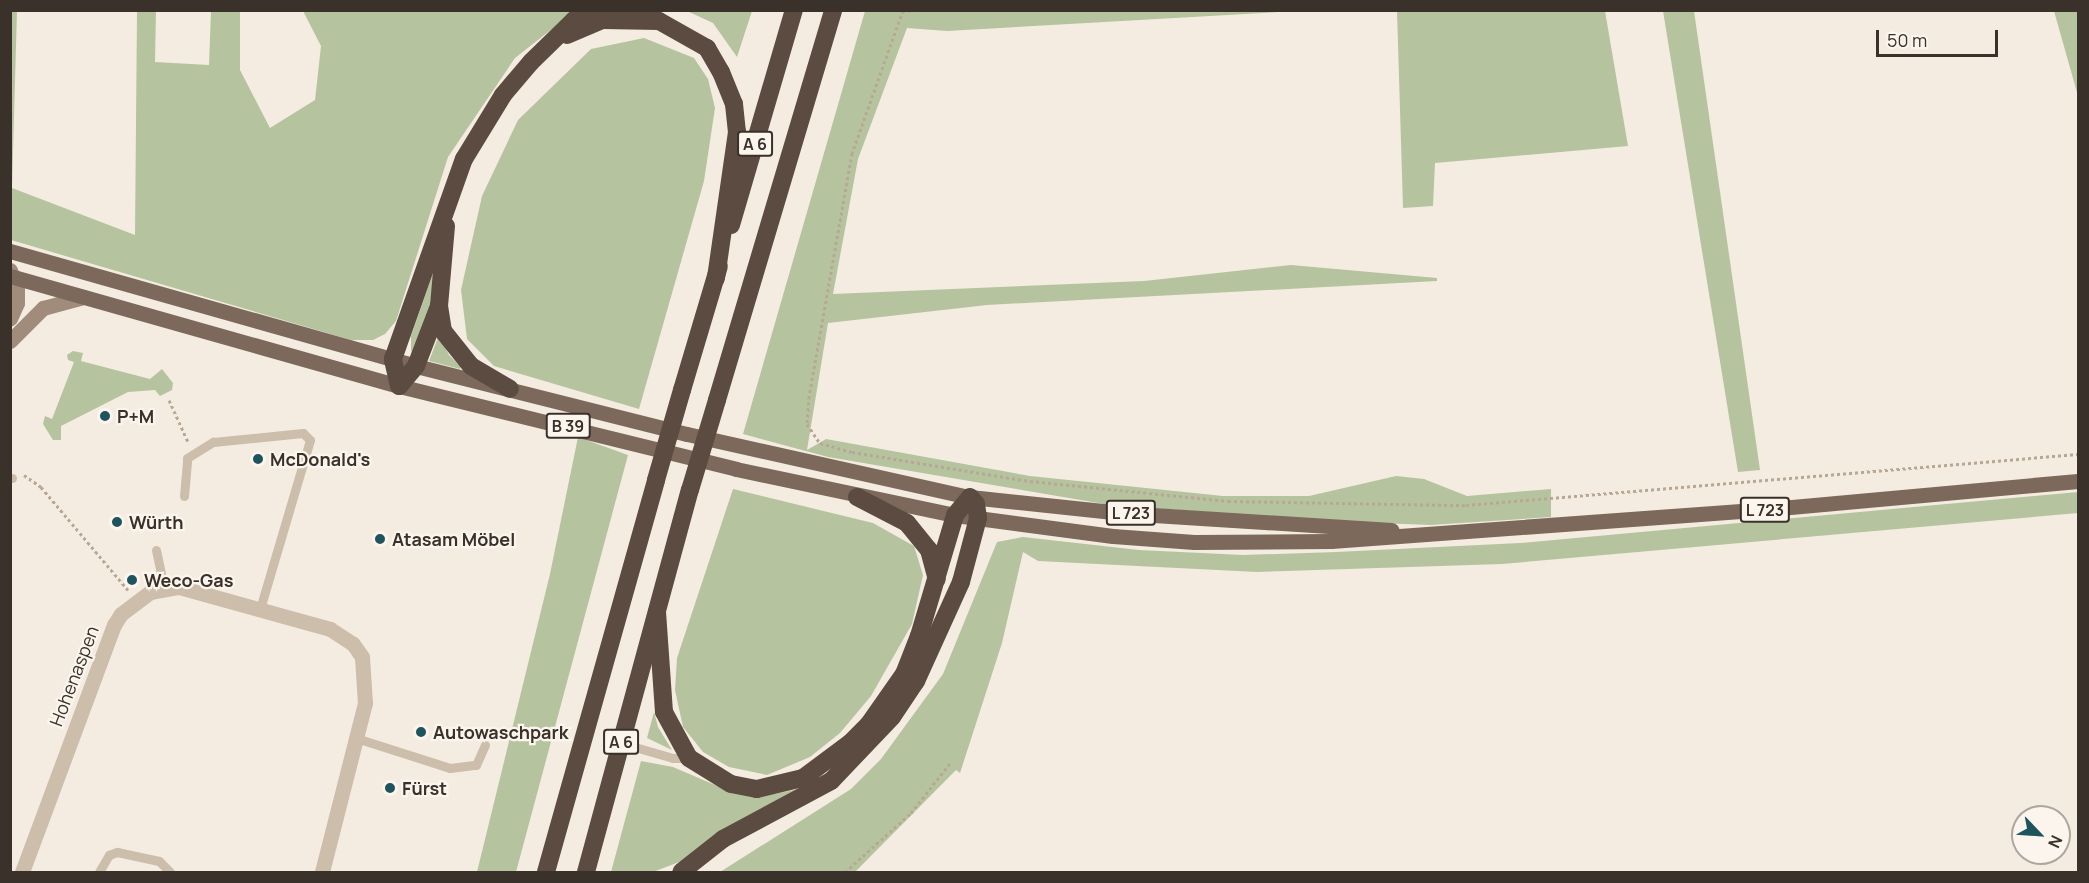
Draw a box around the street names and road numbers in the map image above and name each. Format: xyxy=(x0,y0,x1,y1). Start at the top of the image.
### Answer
road number: A 6 xyxy=(737,131,773,157)
road number: B 39 xyxy=(546,413,590,439)
road number: L 723 xyxy=(1738,497,1792,523)
road number: L 723 xyxy=(1104,500,1158,526)
street label: Hohenaspen xyxy=(45,623,103,729)
road number: A 6 xyxy=(603,729,639,755)

